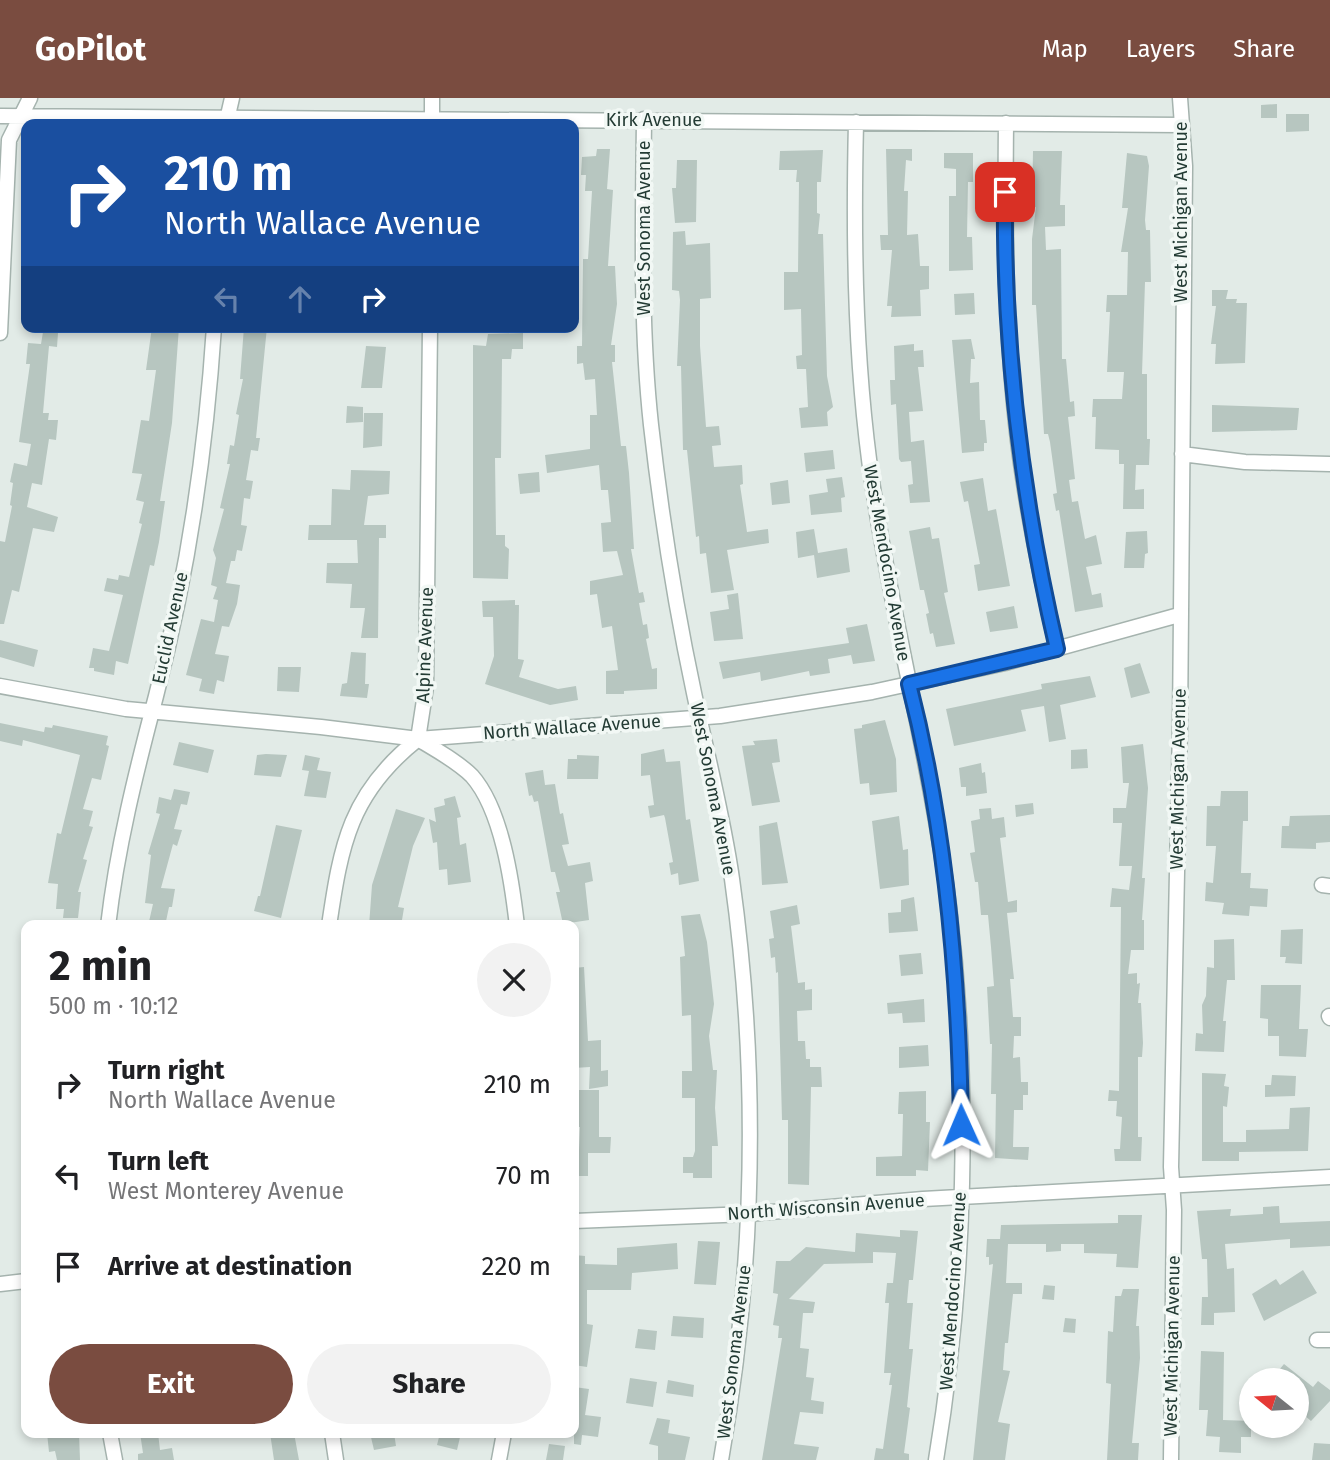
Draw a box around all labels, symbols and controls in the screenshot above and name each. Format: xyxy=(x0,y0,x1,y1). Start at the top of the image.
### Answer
text: GoPilot xyxy=(35,29,146,69)
text: Map xyxy=(1042,35,1088,63)
text: Layers xyxy=(1126,35,1195,63)
text: Share xyxy=(1233,35,1295,63)
street label: Kirk Avenue xyxy=(606,109,702,131)
street label: West Michigan Avenue xyxy=(1170,121,1192,303)
street label: West Sonoma Avenue xyxy=(633,140,655,316)
text: 210 m xyxy=(164,144,293,203)
icon: right xyxy=(49,147,140,238)
pin xyxy=(975,162,1035,222)
icon: arrive xyxy=(986,173,1024,211)
text: North Wallace Avenue xyxy=(164,204,481,242)
icon: left xyxy=(208,280,246,318)
icon: ahead xyxy=(281,280,319,318)
icon: right xyxy=(354,280,392,318)
street label: West Mendocino Avenue xyxy=(859,463,915,663)
street label: Euclid Avenue xyxy=(147,570,193,686)
street label: Alpine Avenue xyxy=(412,587,438,703)
street label: West Michigan Avenue xyxy=(1165,688,1191,870)
street label: West Sonoma Avenue xyxy=(685,701,741,877)
street label: North Wallace Avenue xyxy=(482,710,662,744)
text: 2 min xyxy=(49,941,152,991)
button: close xyxy=(477,943,551,1017)
text: 500 m · 10:12 xyxy=(49,992,178,1020)
text: Turn right xyxy=(108,1055,225,1086)
icon: right xyxy=(49,1066,87,1104)
text: 210 m xyxy=(484,1069,551,1100)
text: North Wallace Avenue xyxy=(108,1086,336,1114)
position arrow xyxy=(924,1088,998,1162)
text: Turn left xyxy=(108,1146,209,1177)
icon: left xyxy=(49,1157,87,1195)
text: 70 m xyxy=(496,1160,551,1191)
text: West Monterey Avenue xyxy=(108,1177,344,1205)
street label: North Wisconsin Avenue xyxy=(727,1189,925,1225)
street label: West Mendocino Avenue xyxy=(935,1191,971,1391)
icon: arrive xyxy=(49,1248,87,1286)
text: Arrive at destination xyxy=(108,1251,352,1282)
text: 220 m xyxy=(482,1251,551,1282)
street label: West Michigan Avenue xyxy=(1159,1255,1185,1437)
street label: West Sonoma Avenue xyxy=(712,1264,756,1440)
button: Exit xyxy=(49,1344,293,1424)
button: Share xyxy=(307,1344,551,1424)
north arrow xyxy=(1239,1368,1309,1438)
map controls xyxy=(1239,1368,1309,1438)

